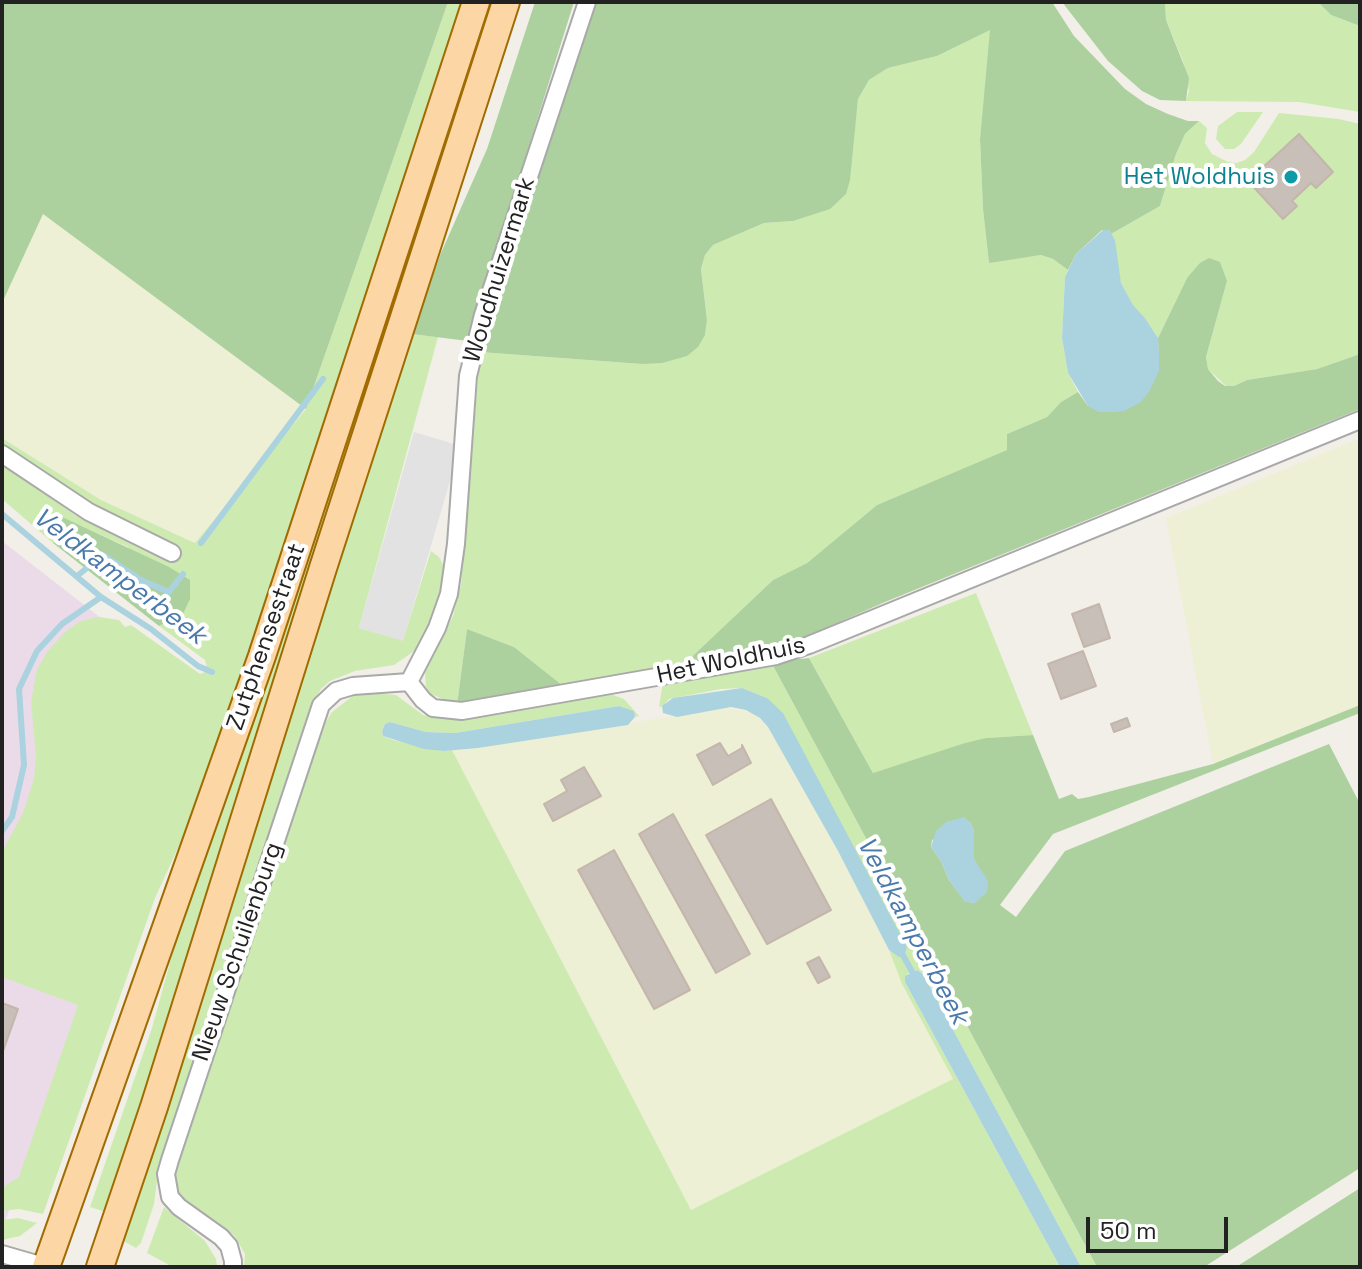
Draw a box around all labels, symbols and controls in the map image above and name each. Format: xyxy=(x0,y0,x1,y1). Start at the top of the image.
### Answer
place label: Het Woldhuis xyxy=(1124,163,1275,191)
marker: Het Woldhuis xyxy=(1282,168,1300,186)
street label: Woudhuizermark xyxy=(458,174,542,366)
water label: Veldkamperbeek xyxy=(27,502,211,652)
street label: Zutphensestraat xyxy=(222,540,312,734)
street label: Het Woldhuis xyxy=(654,631,808,691)
water label: Veldkamperbeek xyxy=(849,832,975,1030)
street label: Nieuw Schuilenburg xyxy=(187,839,289,1065)
scale bar xyxy=(1090,1201,1232,1251)
text: 50 m xyxy=(1100,1215,1157,1246)

